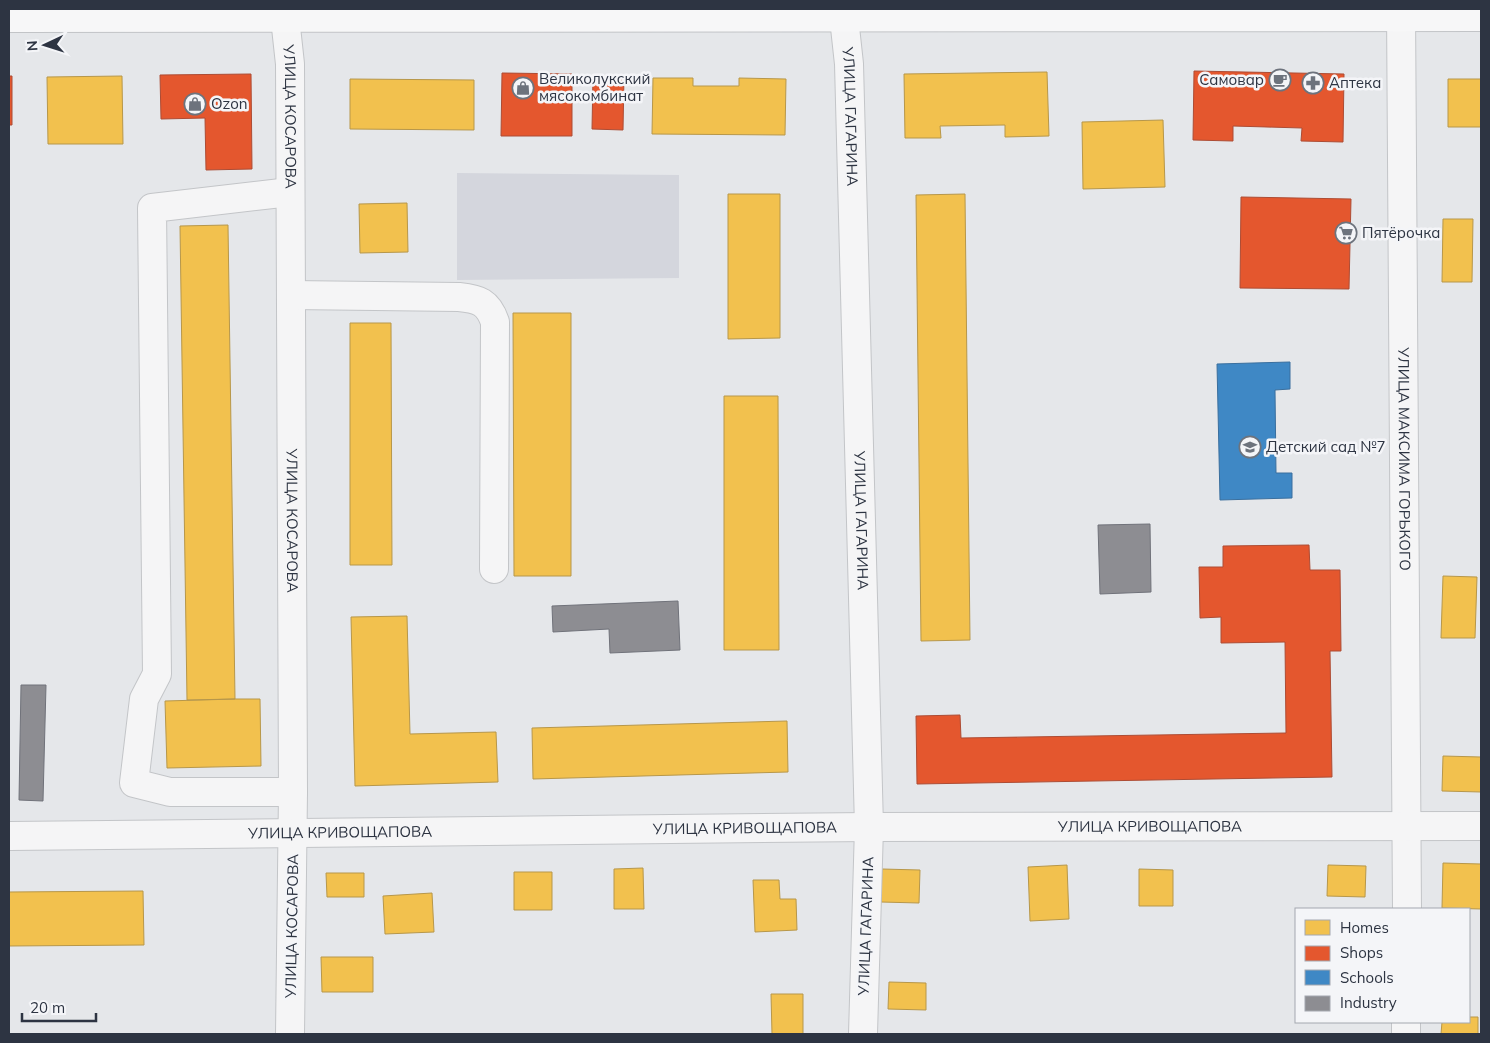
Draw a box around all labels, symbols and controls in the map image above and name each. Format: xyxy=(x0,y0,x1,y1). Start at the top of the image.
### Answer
north arrow xyxy=(20,20,70,70)
text: N xyxy=(23,40,41,52)
street label: УЛИЦА КОСАРОВА xyxy=(279,43,301,189)
street label: УЛИЦА ГАГАРИНА xyxy=(838,45,862,186)
cafe icon: Самовар xyxy=(1268,68,1292,92)
place label: Великолукский мясокомбинат xyxy=(539,69,650,105)
place label: Самовар xyxy=(1199,70,1264,89)
pharmacy icon: Аптека xyxy=(1301,71,1325,95)
place label: Аптека xyxy=(1329,73,1381,92)
shop icon: Великолукский мясокомбинат xyxy=(511,76,535,100)
shop icon: Ozon xyxy=(183,92,207,116)
place label: Ozon xyxy=(211,94,248,113)
supermarket icon: Пятёрочка xyxy=(1334,221,1358,245)
place label: Пятёрочка xyxy=(1362,223,1440,242)
street label: УЛИЦА МАКСИМА ГОРЬКОГО xyxy=(1394,346,1415,571)
school or university icon: Детский сад №7 xyxy=(1238,435,1262,459)
place label: Детский сад №7 xyxy=(1266,437,1386,456)
street label: УЛИЦА КОСАРОВА xyxy=(283,447,302,593)
street label: УЛИЦА ГАГАРИНА xyxy=(850,450,873,590)
street label: УЛИЦА КРИВОЩАПОВА xyxy=(1057,816,1242,836)
street label: УЛИЦА КРИВОЩАПОВА xyxy=(652,817,837,838)
street label: УЛИЦА КРИВОЩАПОВА xyxy=(247,822,432,843)
street label: УЛИЦА КОСАРОВА xyxy=(281,854,302,999)
street label: УЛИЦА ГАГАРИНА xyxy=(854,856,877,997)
legend xyxy=(1295,908,1470,1023)
text: Homes xyxy=(1340,918,1389,937)
text: Shops xyxy=(1340,943,1383,962)
text: Schools xyxy=(1340,968,1394,987)
scale bar xyxy=(22,990,96,1022)
text: Industry xyxy=(1340,993,1397,1012)
text: 20 m xyxy=(30,998,65,1017)

